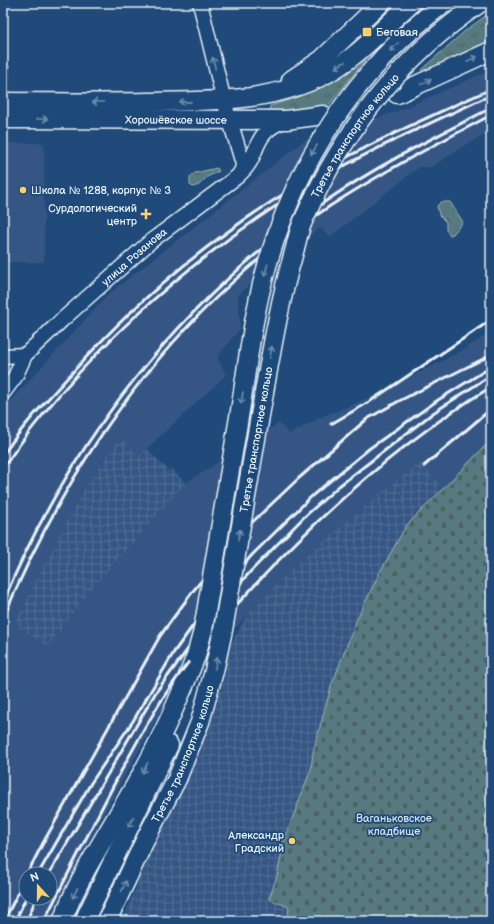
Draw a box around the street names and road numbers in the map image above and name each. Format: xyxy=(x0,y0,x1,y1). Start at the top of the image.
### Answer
street label: Третье транспортное кольцо xyxy=(309,71,402,200)
street label: Хорошёвское шоссе xyxy=(125,113,227,127)
street label: улица Розанова xyxy=(99,225,170,289)
street label: Третье транспортное кольцо xyxy=(237,366,276,513)
street label: Третье транспортное кольцо xyxy=(149,684,217,825)

